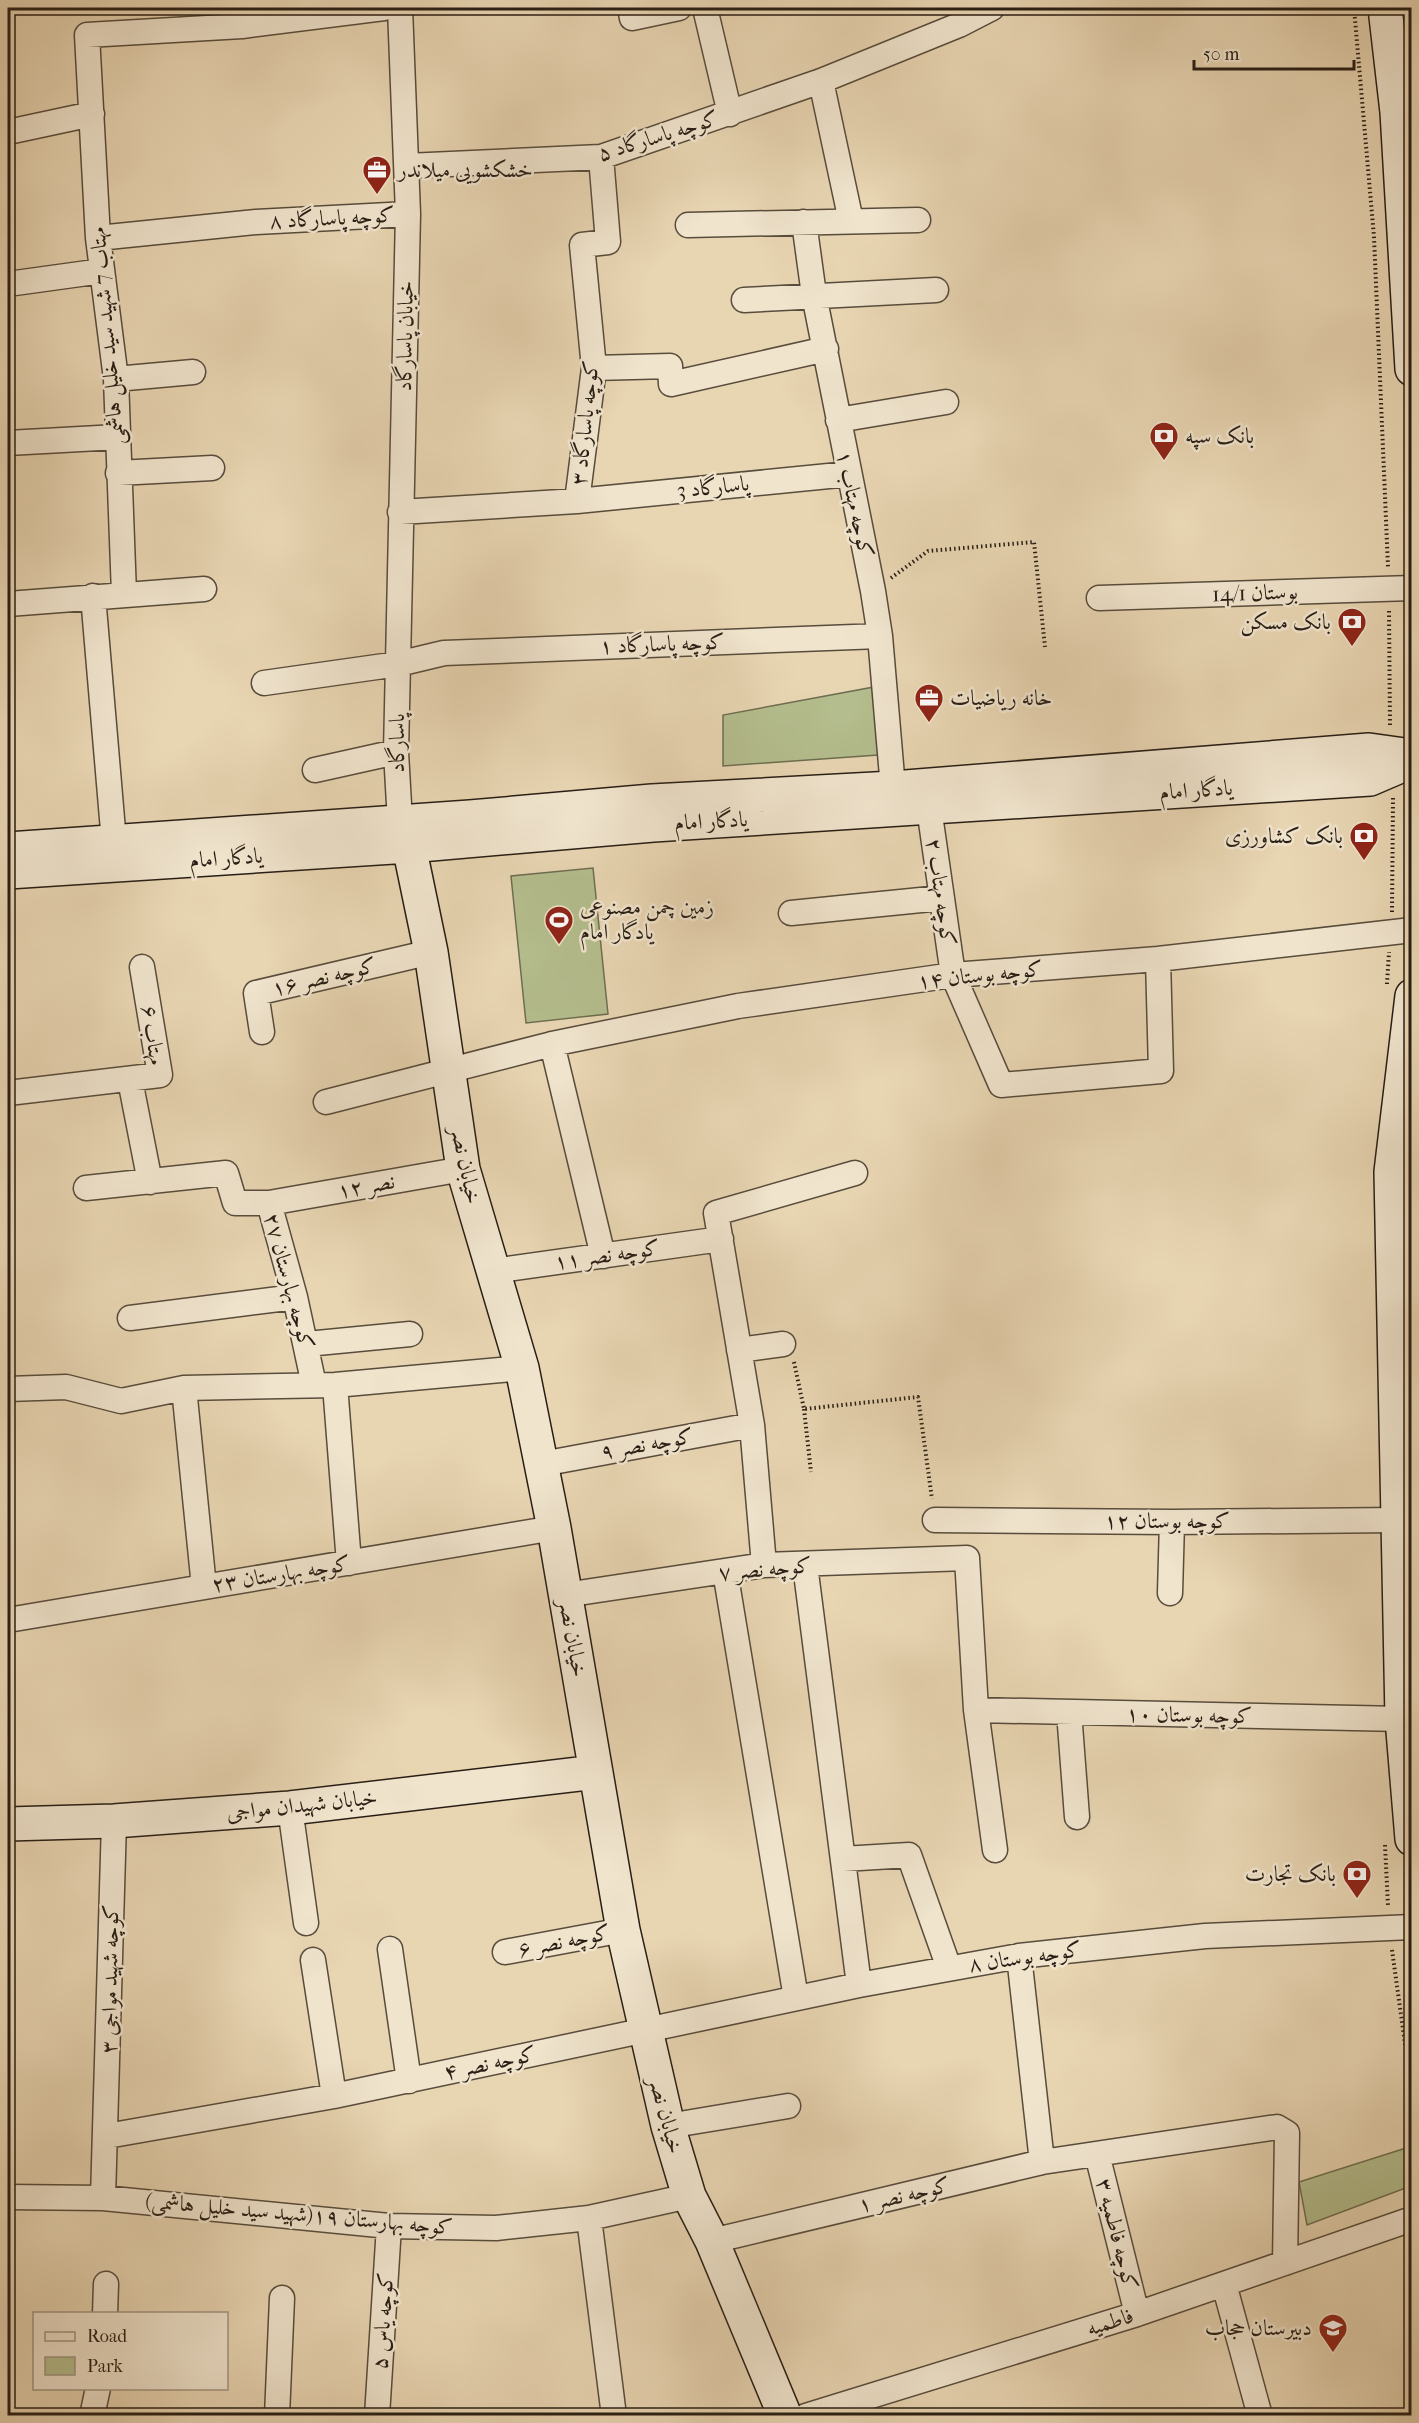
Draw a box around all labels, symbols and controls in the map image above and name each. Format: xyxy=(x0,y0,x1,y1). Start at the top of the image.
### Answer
scale bar xyxy=(1194,33,1354,71)
text: 50 m xyxy=(1203,44,1240,65)
street label: کوچه پاسارگاد ۵ xyxy=(594,104,723,170)
office icon: خشکشویی میلاندر xyxy=(361,154,393,196)
place label: خشکشویی میلاندر xyxy=(396,157,533,185)
street label: کوچه پاسارگاد ۸ xyxy=(269,201,395,237)
street label: مهتاب 7 شهید سید خلیل هاشمی xyxy=(85,226,131,446)
street label: خیابان پاسارگاد xyxy=(390,280,422,392)
street label: کوچه پاسارگاد ۳ xyxy=(565,359,607,487)
bank icon: بانک سپه xyxy=(1148,420,1180,462)
place label: بانک سپه xyxy=(1185,423,1254,450)
street label: کوچه مهتاب ۱ xyxy=(829,448,879,560)
street label: پاسارگاد 3 xyxy=(675,469,753,507)
street label: بوستان 14/1 xyxy=(1212,579,1298,607)
bank icon: بانک مسکن xyxy=(1336,606,1368,648)
place label: بانک مسکن xyxy=(1240,609,1331,637)
street label: کوچه پاسارگاد ۱ xyxy=(599,628,725,662)
office icon: خانه ریاضیات xyxy=(913,682,945,724)
place label: خانه ریاضیات xyxy=(950,685,1052,711)
street label: پاسارگاد xyxy=(383,712,413,773)
street label: یادگار امام xyxy=(1158,773,1236,812)
street label: یادگار امام xyxy=(673,805,751,842)
bank icon: بانک کشاورزی xyxy=(1348,820,1380,862)
place label: بانک کشاورزی xyxy=(1225,823,1343,849)
street label: کوچه مهتاب ۲ xyxy=(919,836,961,948)
street label: یادگار امام xyxy=(188,841,266,880)
place label: زمین چمن مصنوعی یادگار امام xyxy=(580,894,714,951)
sports icon: زمین چمن مصنوعی یادگار امام xyxy=(543,904,575,946)
street label: کوچه نصر ۱۶ xyxy=(269,952,379,1004)
street label: کوچه بوستان ۱۴ xyxy=(916,955,1044,997)
street label: مهتاب ۶ xyxy=(135,1003,170,1067)
street label: خیابان نصر xyxy=(444,1122,487,1207)
street label: نصر ۱۲ xyxy=(335,1168,397,1205)
street label: کوچه بهارستان ۲۷ xyxy=(256,1210,320,1352)
street label: کوچه نصر ۱۱ xyxy=(552,1235,662,1277)
street label: کوچه نصر ۹ xyxy=(599,1423,696,1467)
street label: کوچه بوستان ۱۲ xyxy=(1104,1508,1230,1536)
street label: کوچه بهارستان ۲۳ xyxy=(210,1550,352,1600)
street label: کوچه نصر ۷ xyxy=(717,1552,813,1588)
street label: خیابان نصر xyxy=(552,1595,593,1679)
street label: کوچه بوستان ۱۰ xyxy=(1126,1701,1252,1731)
street label: خیابان شهیدان مواجی xyxy=(225,1784,379,1827)
bank icon: بانک تجارت xyxy=(1341,1858,1373,1900)
place label: بانک تجارت xyxy=(1245,1861,1336,1887)
street label: کوچه شهید مواجی ۳ xyxy=(96,1904,126,2054)
street label: کوچه نصر ۶ xyxy=(516,1919,613,1965)
street label: کوچه بوستان ۸ xyxy=(967,1936,1083,1980)
street label: کوچه نصر ۴ xyxy=(441,2041,539,2087)
street label: خیابان نصر xyxy=(642,2072,689,2157)
street label: کوچه نصر ۱ xyxy=(855,2172,953,2220)
street label: کوچه فاطمیه ۳ xyxy=(1089,2176,1143,2293)
street label: کوچه بهارستان ۱۹(شهید سید خلیل هاشمی) xyxy=(144,2188,454,2242)
street label: کوچه یاس ۵ xyxy=(367,2272,401,2370)
street label: فاطمیه xyxy=(1083,2303,1137,2341)
legend xyxy=(33,2312,228,2390)
school or university icon: دبیرستان حجاب xyxy=(1317,2312,1349,2354)
place label: دبیرستان حجاب xyxy=(1205,2315,1312,2341)
text: Road xyxy=(87,2326,127,2347)
text: Park xyxy=(87,2356,124,2377)

